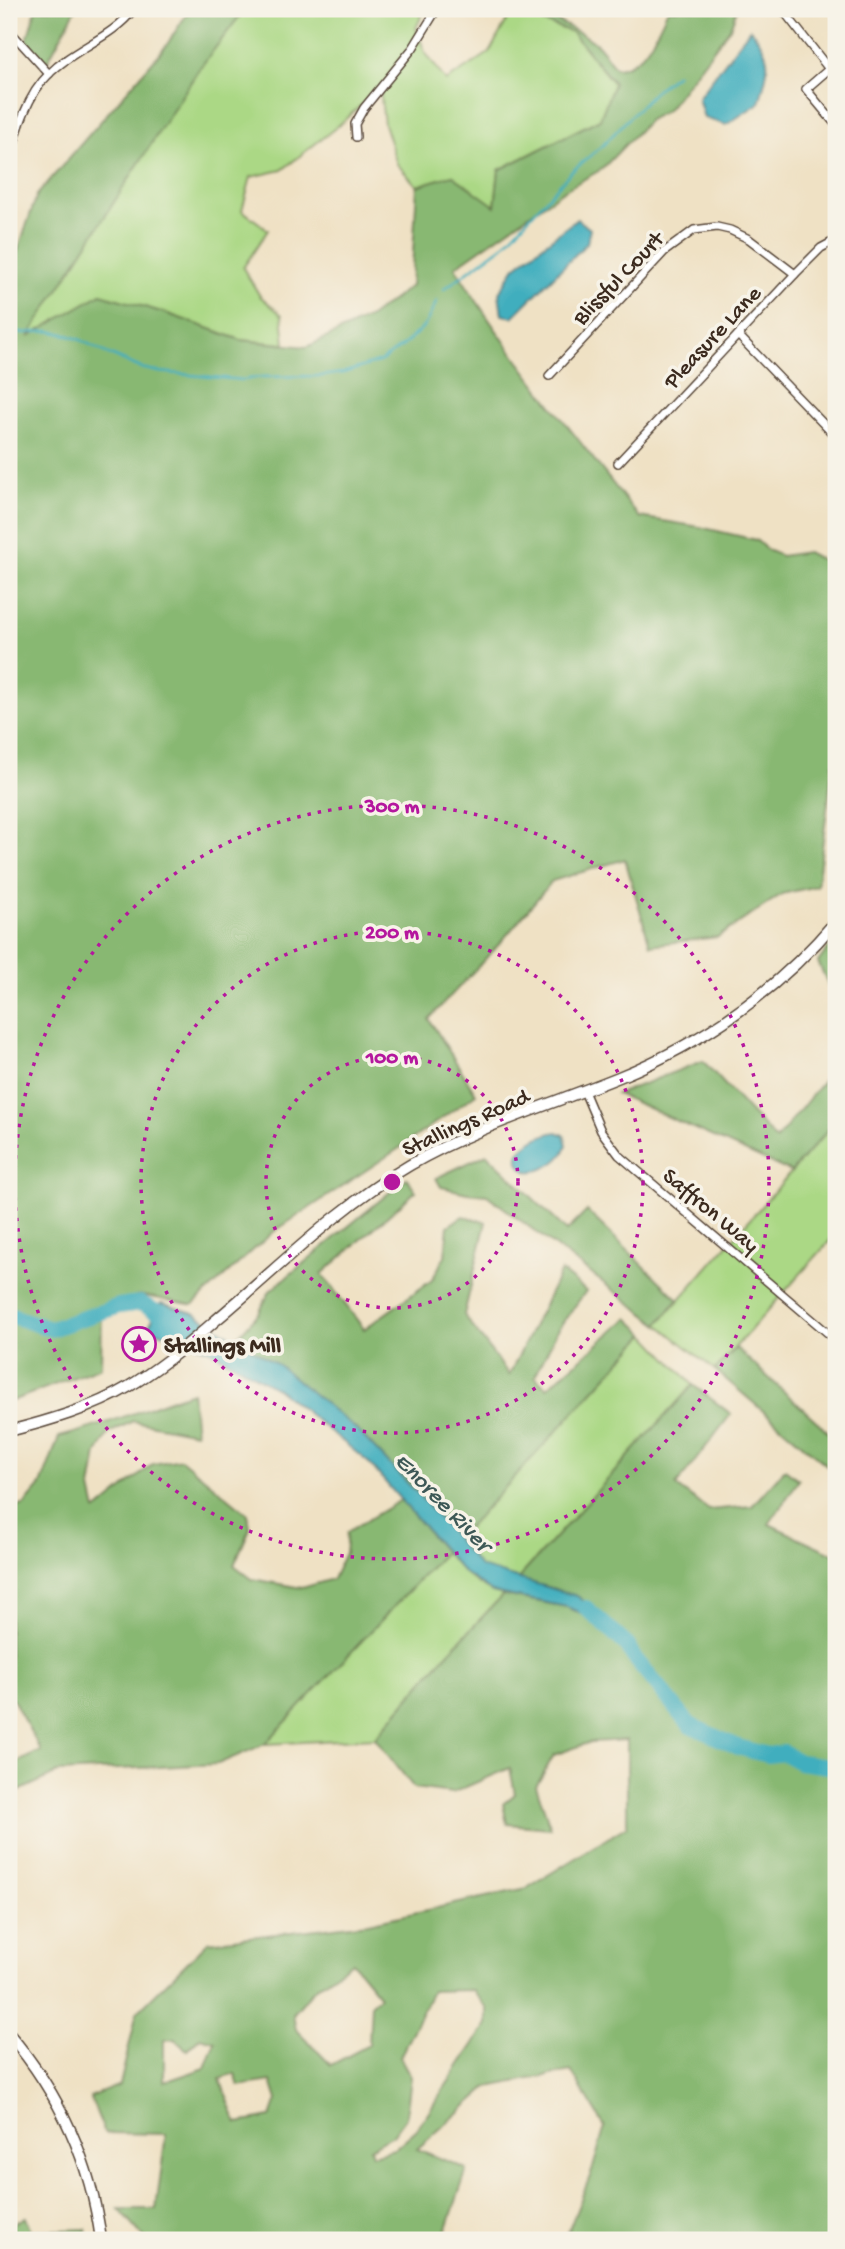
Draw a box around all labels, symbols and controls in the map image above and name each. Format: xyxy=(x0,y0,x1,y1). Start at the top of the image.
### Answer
street label: Blissful Court xyxy=(567,226,672,333)
street label: Pleasure Lane xyxy=(658,280,769,396)
text: 300 m xyxy=(364,796,419,821)
text: 200 m xyxy=(365,922,419,947)
text: 100 m xyxy=(365,1047,418,1072)
street label: Stallings Road xyxy=(399,1084,535,1164)
street label: Saffron Way xyxy=(656,1164,763,1260)
centre of rings xyxy=(380,1170,404,1194)
place icon: Stallings Mill xyxy=(120,1325,158,1363)
place label: Stallings Mill xyxy=(164,1334,281,1361)
water label: Enoree River xyxy=(387,1448,499,1562)

